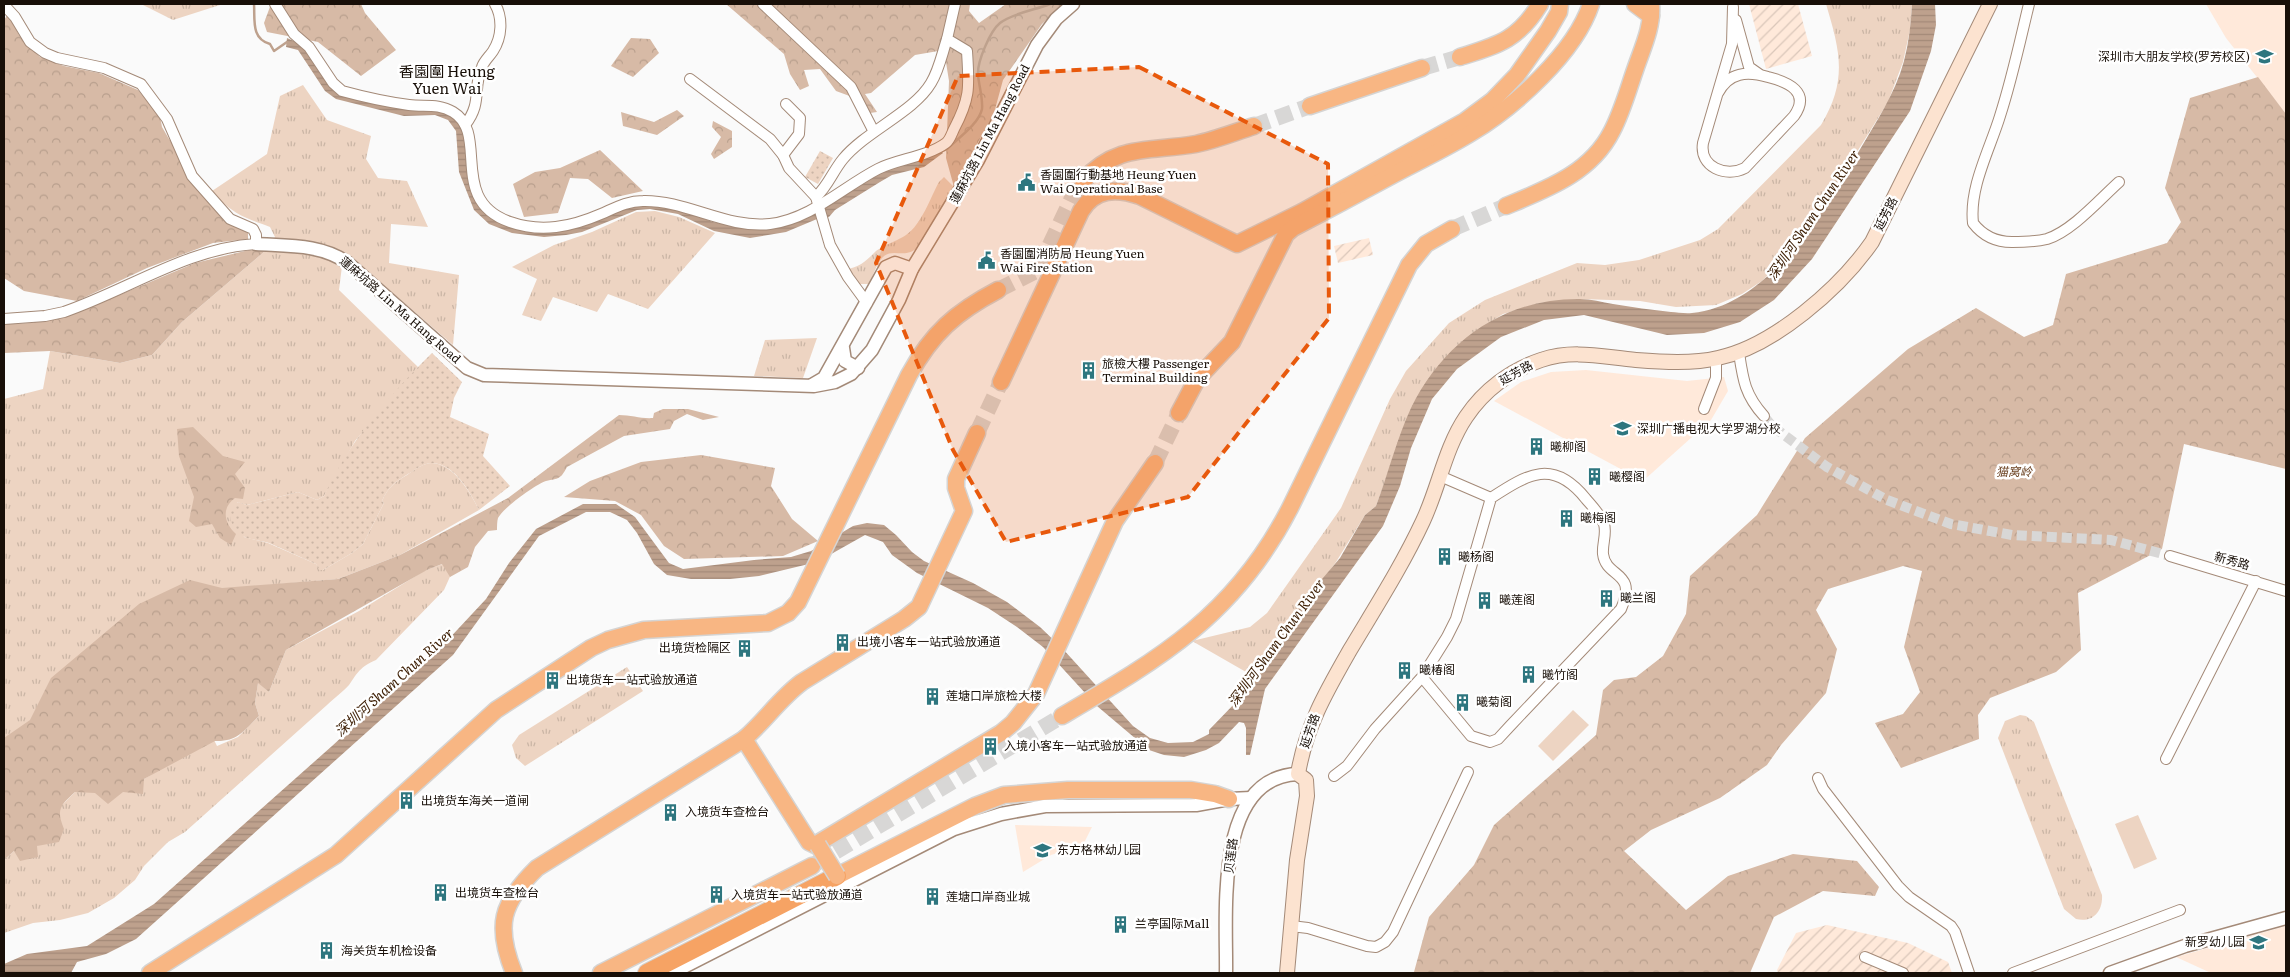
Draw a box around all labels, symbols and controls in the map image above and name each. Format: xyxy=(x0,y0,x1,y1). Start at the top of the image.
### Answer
place label: 深圳市大朋友学校(罗芳校区) xyxy=(2098,47,2250,65)
school or university icon: 深圳市大朋友学校(罗芳校区) xyxy=(2254,47,2274,67)
district label: 香園圍 Heung Yuen Wai xyxy=(399,59,496,99)
street label: 蓮麻坑路 Lin Ma Hang Road xyxy=(945,60,1034,206)
water label: 深圳河 Sham Chun River xyxy=(1761,145,1864,284)
place label: 香園圍行動基地 Heung Yuen Wai Operational Base xyxy=(1040,165,1197,197)
public building icon: 香園圍行動基地 Heung Yuen Wai Operational Base xyxy=(1016,172,1036,192)
street label: 延芳路 xyxy=(1869,193,1901,234)
place label: 香園圍消防局 Heung Yuen Wai Fire Station xyxy=(1000,244,1145,276)
street label: 蓮麻坑路 Lin Ma Hang Road xyxy=(336,251,466,368)
public building icon: 香園圍消防局 Heung Yuen Wai Fire Station xyxy=(976,251,996,271)
place label: 旅檢大樓 Passenger Terminal Building xyxy=(1102,354,1209,386)
street label: 延芳路 xyxy=(1495,356,1536,389)
building icon: 旅檢大樓 Passenger Terminal Building xyxy=(1078,361,1098,381)
school or university icon: 深圳广播电视大学罗湖分校 xyxy=(1613,419,1633,439)
place label: 深圳广播电视大学罗湖分校 xyxy=(1637,419,1781,437)
building icon: 曦柳阁 xyxy=(1526,437,1546,457)
place label: 曦柳阁 xyxy=(1550,437,1586,455)
park label: 猫窝岭 xyxy=(1996,462,2033,480)
building icon: 曦樱阁 xyxy=(1585,467,1605,487)
place label: 曦樱阁 xyxy=(1609,467,1645,485)
building icon: 曦梅阁 xyxy=(1556,508,1576,528)
place label: 曦梅阁 xyxy=(1580,508,1616,526)
street label: 新秀路 xyxy=(2212,546,2252,574)
building icon: 曦杨阁 xyxy=(1434,547,1454,567)
place label: 曦杨阁 xyxy=(1458,547,1494,565)
water label: 深圳河 Sham Chun River xyxy=(1222,574,1329,710)
building icon: 曦兰阁 xyxy=(1596,588,1616,608)
place label: 曦兰阁 xyxy=(1620,588,1656,606)
building icon: 曦莲阁 xyxy=(1475,590,1495,610)
place label: 曦莲阁 xyxy=(1499,590,1535,608)
water label: 深圳河 Sham Chun River xyxy=(330,622,457,740)
building icon: 出境小客车一站式验放通道 xyxy=(833,632,853,652)
place label: 出境小客车一站式验放通道 xyxy=(857,632,1001,650)
place label: 出境货检隔区 xyxy=(659,638,731,656)
building icon: 出境货检隔区 xyxy=(735,638,755,658)
building icon: 曦椿阁 xyxy=(1395,660,1415,680)
place label: 曦椿阁 xyxy=(1419,660,1455,678)
building icon: 曦竹阁 xyxy=(1518,665,1538,685)
place label: 曦竹阁 xyxy=(1542,665,1578,683)
building icon: 出境货车一站式验放通道 xyxy=(542,670,562,690)
place label: 出境货车一站式验放通道 xyxy=(566,670,698,688)
building icon: 莲塘口岸旅检大楼 xyxy=(922,686,942,706)
place label: 莲塘口岸旅检大楼 xyxy=(946,686,1042,704)
building icon: 曦菊阁 xyxy=(1452,692,1472,712)
place label: 曦菊阁 xyxy=(1476,692,1512,710)
street label: 延芳路 xyxy=(1295,711,1323,751)
building icon: 入境小客车一站式验放通道 xyxy=(980,736,1000,756)
place label: 入境小客车一站式验放通道 xyxy=(1004,736,1148,754)
building icon: 出境货车海关一道闸 xyxy=(397,791,417,811)
place label: 出境货车海关一道闸 xyxy=(421,791,529,809)
building icon: 入境货车查检台 xyxy=(661,802,681,822)
place label: 入境货车查检台 xyxy=(685,802,769,820)
street label: 贝莲路 xyxy=(1219,837,1241,875)
school or university icon: 东方格林幼儿园 xyxy=(1033,840,1053,860)
place label: 东方格林幼儿园 xyxy=(1057,840,1141,858)
building icon: 出境货车查检台 xyxy=(431,883,451,903)
place label: 出境货车查检台 xyxy=(455,883,539,901)
building icon: 入境货车一站式验放通道 xyxy=(707,885,727,905)
place label: 入境货车一站式验放通道 xyxy=(731,885,863,903)
building icon: 莲塘口岸商业城 xyxy=(922,887,942,907)
place label: 莲塘口岸商业城 xyxy=(946,887,1030,905)
building icon: 兰亭国际Mall xyxy=(1111,914,1131,934)
place label: 兰亭国际Mall xyxy=(1135,914,1209,932)
place label: 新罗幼儿园 xyxy=(2185,932,2245,950)
school or university icon: 新罗幼儿园 xyxy=(2249,932,2269,952)
building icon: 海关货车机检设备 xyxy=(317,941,337,961)
place label: 海关货车机检设备 xyxy=(341,941,437,959)

